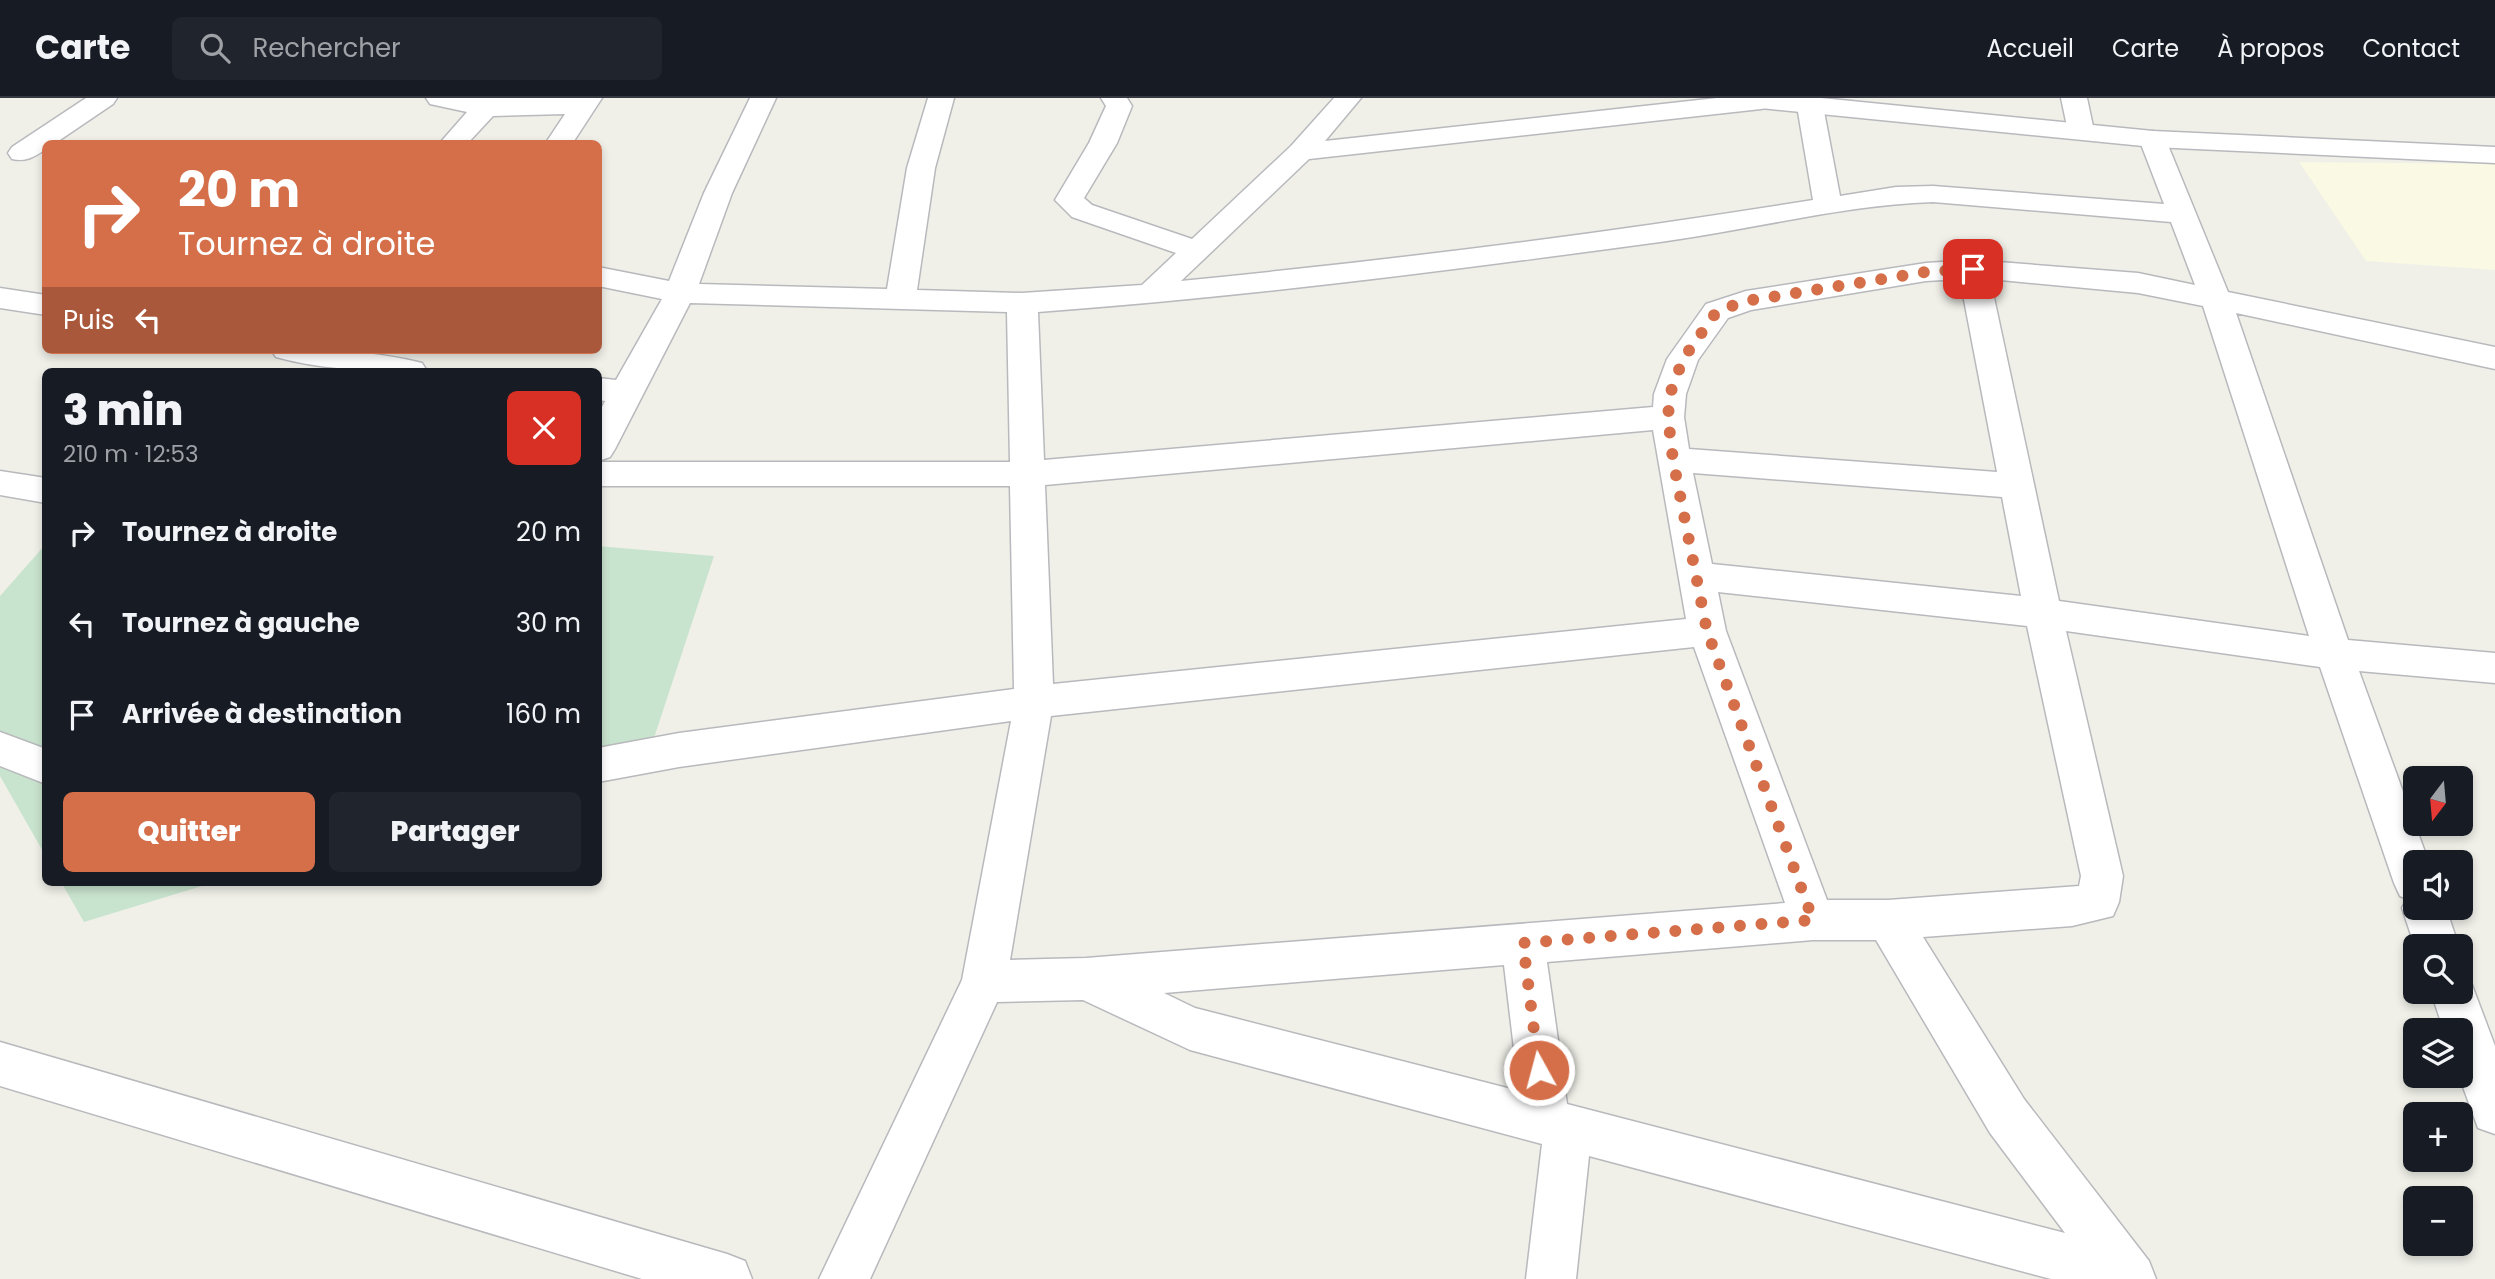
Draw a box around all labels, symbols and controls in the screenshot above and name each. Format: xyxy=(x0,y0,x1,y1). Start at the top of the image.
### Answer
search box xyxy=(172,17,662,80)
text: Carte xyxy=(35,24,130,71)
icon: search xyxy=(196,29,234,67)
text: Rechercher xyxy=(252,30,401,66)
text: Accueil xyxy=(1987,32,2074,65)
text: Carte xyxy=(2112,32,2179,65)
text: À propos xyxy=(2217,32,2324,65)
text: Contact xyxy=(2362,32,2460,65)
text: 20 m xyxy=(178,156,300,224)
icon: right xyxy=(63,168,154,259)
text: Tournez à droite xyxy=(178,221,435,266)
pin xyxy=(1943,239,2003,299)
icon: arrive xyxy=(1954,250,1992,288)
icon: left xyxy=(129,301,167,339)
text: Puis xyxy=(63,302,115,338)
text: 3 min xyxy=(63,381,183,440)
button: close xyxy=(507,391,581,465)
text: 210 m · 12:53 xyxy=(63,438,199,470)
icon: right xyxy=(63,514,101,552)
text: Tournez à droite xyxy=(122,514,337,550)
text: 20 m xyxy=(516,514,581,550)
icon: left xyxy=(63,605,101,643)
text: Tournez à gauche xyxy=(122,605,360,641)
text: 30 m xyxy=(516,605,581,641)
icon: arrive xyxy=(63,696,101,734)
text: Arrivée à destination xyxy=(122,696,402,732)
text: 160 m xyxy=(506,696,581,732)
north arrow xyxy=(2403,766,2473,836)
map controls xyxy=(2403,766,2473,1256)
button: Quitter xyxy=(63,792,315,872)
button: Partager xyxy=(329,792,581,872)
button: sound xyxy=(2403,850,2473,920)
button: search xyxy=(2403,934,2473,1004)
button: layers xyxy=(2403,1018,2473,1088)
position arrow xyxy=(1502,1033,1576,1107)
button: + xyxy=(2403,1102,2473,1172)
button: − xyxy=(2403,1186,2473,1256)

